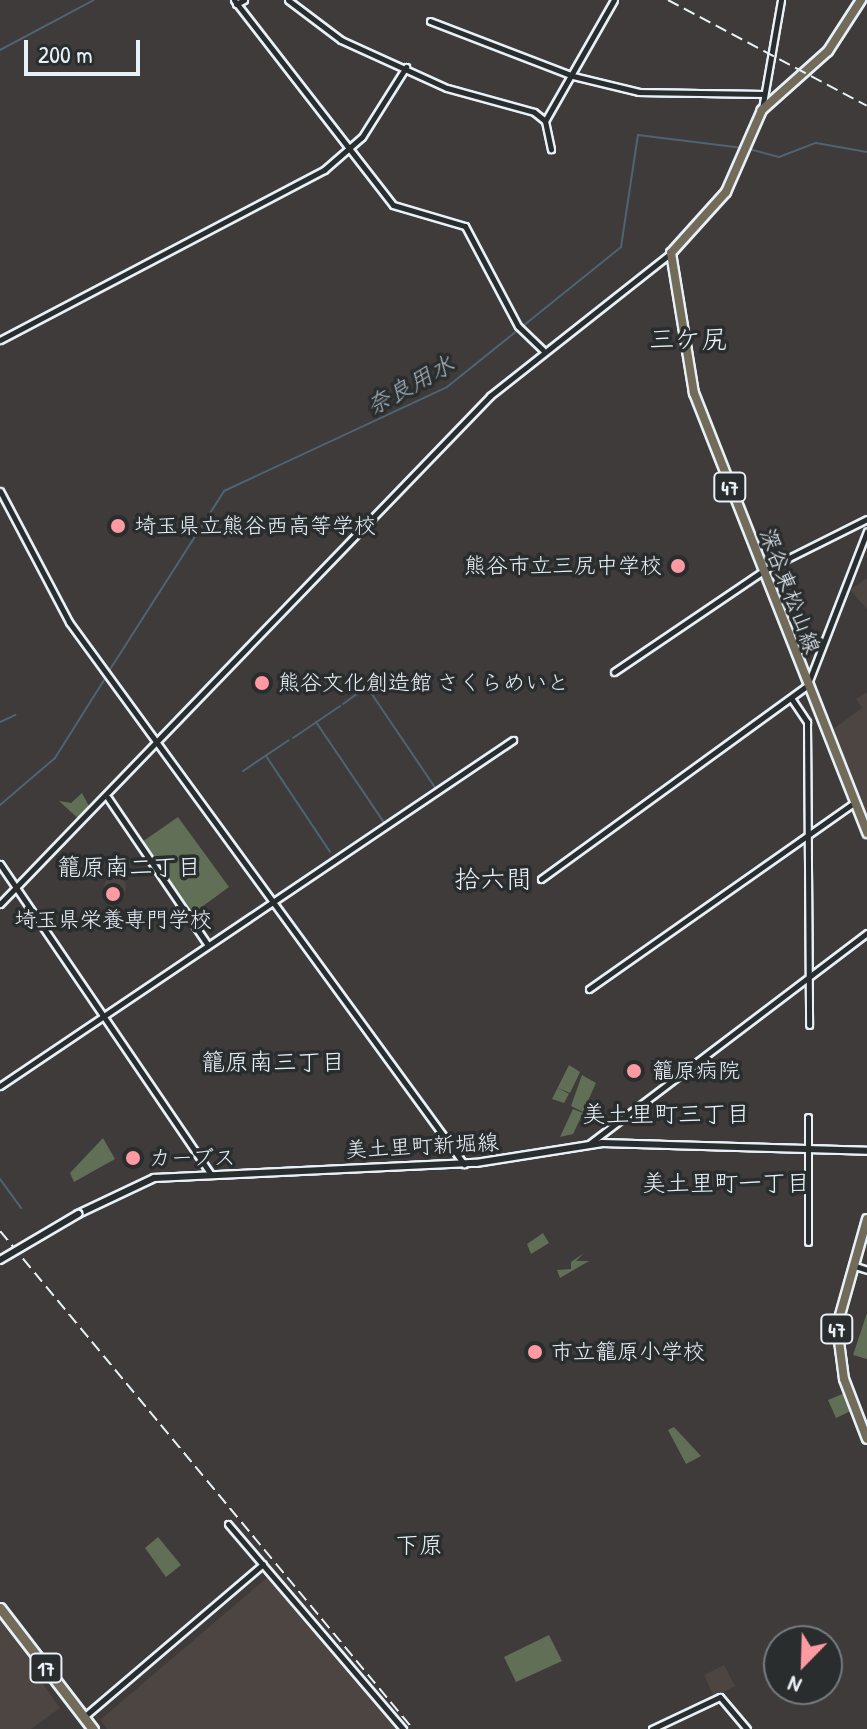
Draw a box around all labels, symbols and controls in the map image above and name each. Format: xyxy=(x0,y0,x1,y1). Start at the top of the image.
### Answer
scale bar xyxy=(28,24,144,74)
text: 200 m xyxy=(38,38,93,70)
district label: 三ケ尻 xyxy=(649,323,727,355)
water label: 奈良用水 xyxy=(361,349,459,421)
road number: 47 xyxy=(712,471,748,503)
place label: 埼玉県立熊谷西高等学校 xyxy=(134,513,376,539)
marker: 埼玉県立熊谷西高等学校 xyxy=(109,517,127,535)
street label: 深谷東松山線 xyxy=(754,525,826,657)
place label: 熊谷市立三尻中学校 xyxy=(464,553,662,579)
marker: 熊谷市立三尻中学校 xyxy=(669,557,687,575)
place label: 熊谷文化創造館 さくらめいと xyxy=(278,670,569,696)
marker: 熊谷文化創造館 さくらめいと xyxy=(253,674,271,692)
district label: 籠原南二丁目 xyxy=(57,853,201,881)
district label: 拾六間 xyxy=(454,863,532,895)
marker: 埼玉県栄養専門学校 xyxy=(104,885,122,903)
place label: 埼玉県栄養専門学校 xyxy=(14,907,212,933)
district label: 籠原南三丁目 xyxy=(201,1048,345,1076)
place label: 籠原病院 xyxy=(652,1058,740,1084)
marker: 籠原病院 xyxy=(623,1060,645,1082)
district label: 美土里町三丁目 xyxy=(582,1100,750,1128)
street label: 美土里町新堀線 xyxy=(344,1129,500,1163)
place label: カーブス xyxy=(149,1145,237,1171)
marker: カーブス xyxy=(124,1149,142,1167)
district label: 美土里町一丁目 xyxy=(642,1169,810,1197)
road number: 47 xyxy=(819,1313,855,1345)
place label: 市立籠原小学校 xyxy=(551,1339,705,1365)
marker: 市立籠原小学校 xyxy=(526,1343,544,1361)
district label: 下原 xyxy=(395,1531,443,1559)
north arrow xyxy=(763,1625,843,1705)
road number: 17 xyxy=(28,1652,64,1684)
text: N xyxy=(783,1669,806,1701)

